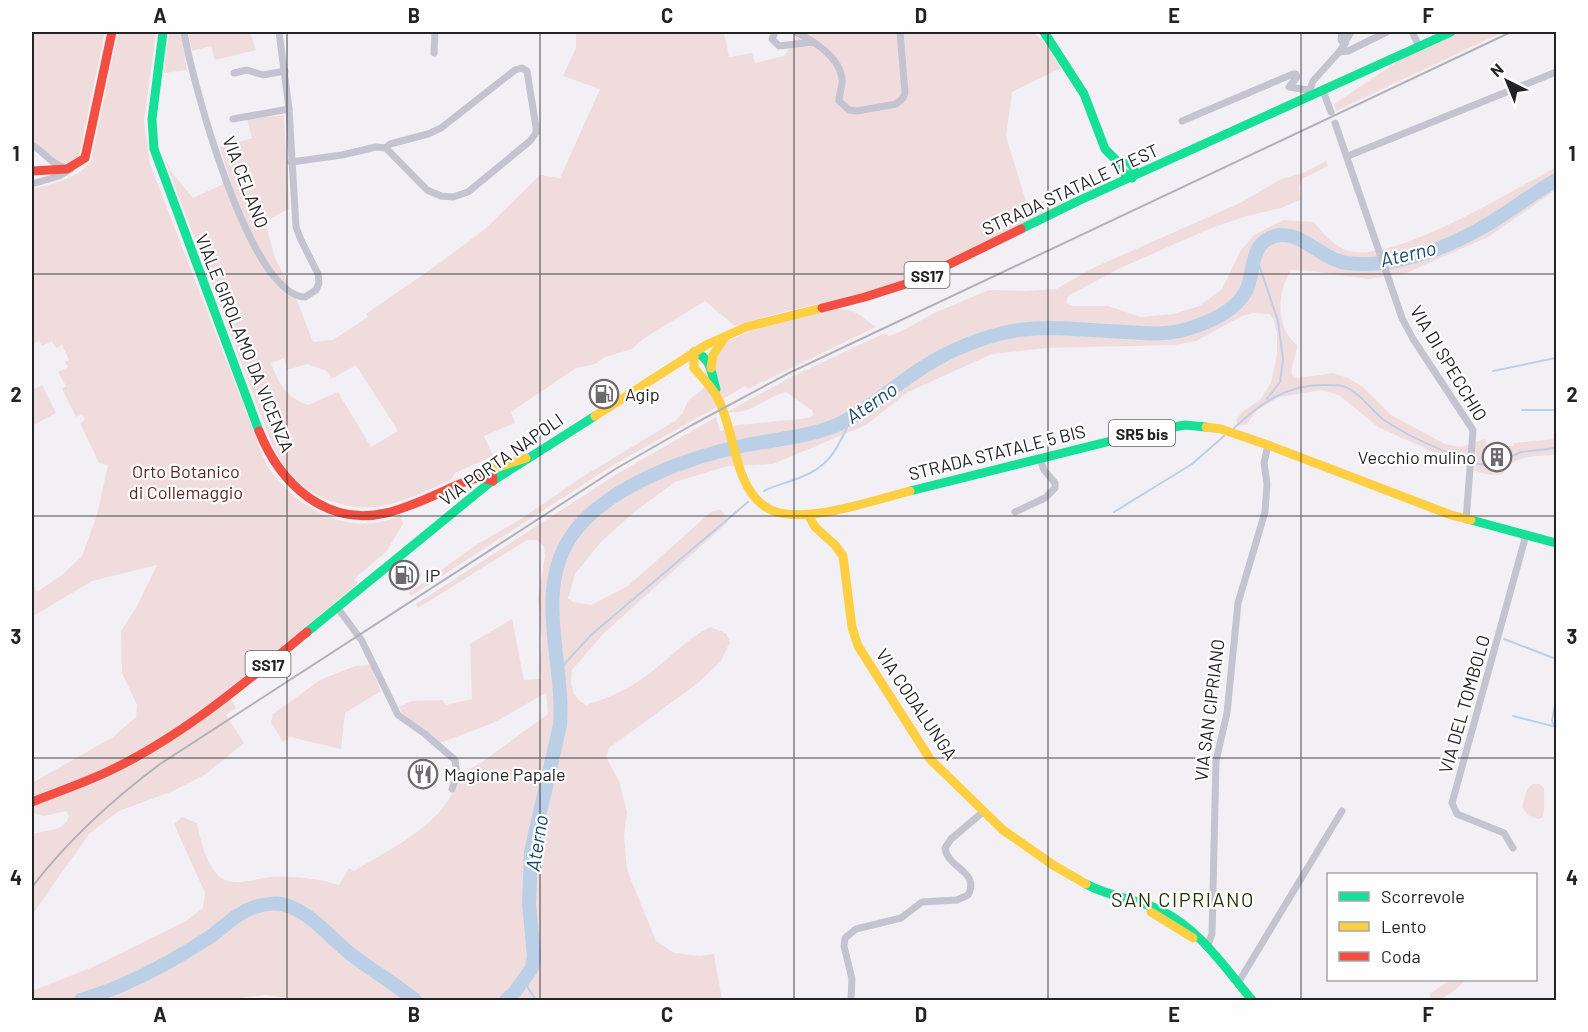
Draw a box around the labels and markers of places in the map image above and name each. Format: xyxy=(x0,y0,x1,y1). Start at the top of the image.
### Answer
fuel station icon: Agip xyxy=(588,378,620,410)
place label: Agip xyxy=(625,383,660,405)
building icon: Vecchio mulino xyxy=(1481,441,1513,473)
place label: Vecchio mulino xyxy=(1358,446,1476,468)
fuel station icon: IP xyxy=(388,559,420,591)
place label: IP xyxy=(425,564,440,586)
restaurant icon: Magione Papale xyxy=(407,758,439,790)
place label: Magione Papale xyxy=(444,763,566,785)

